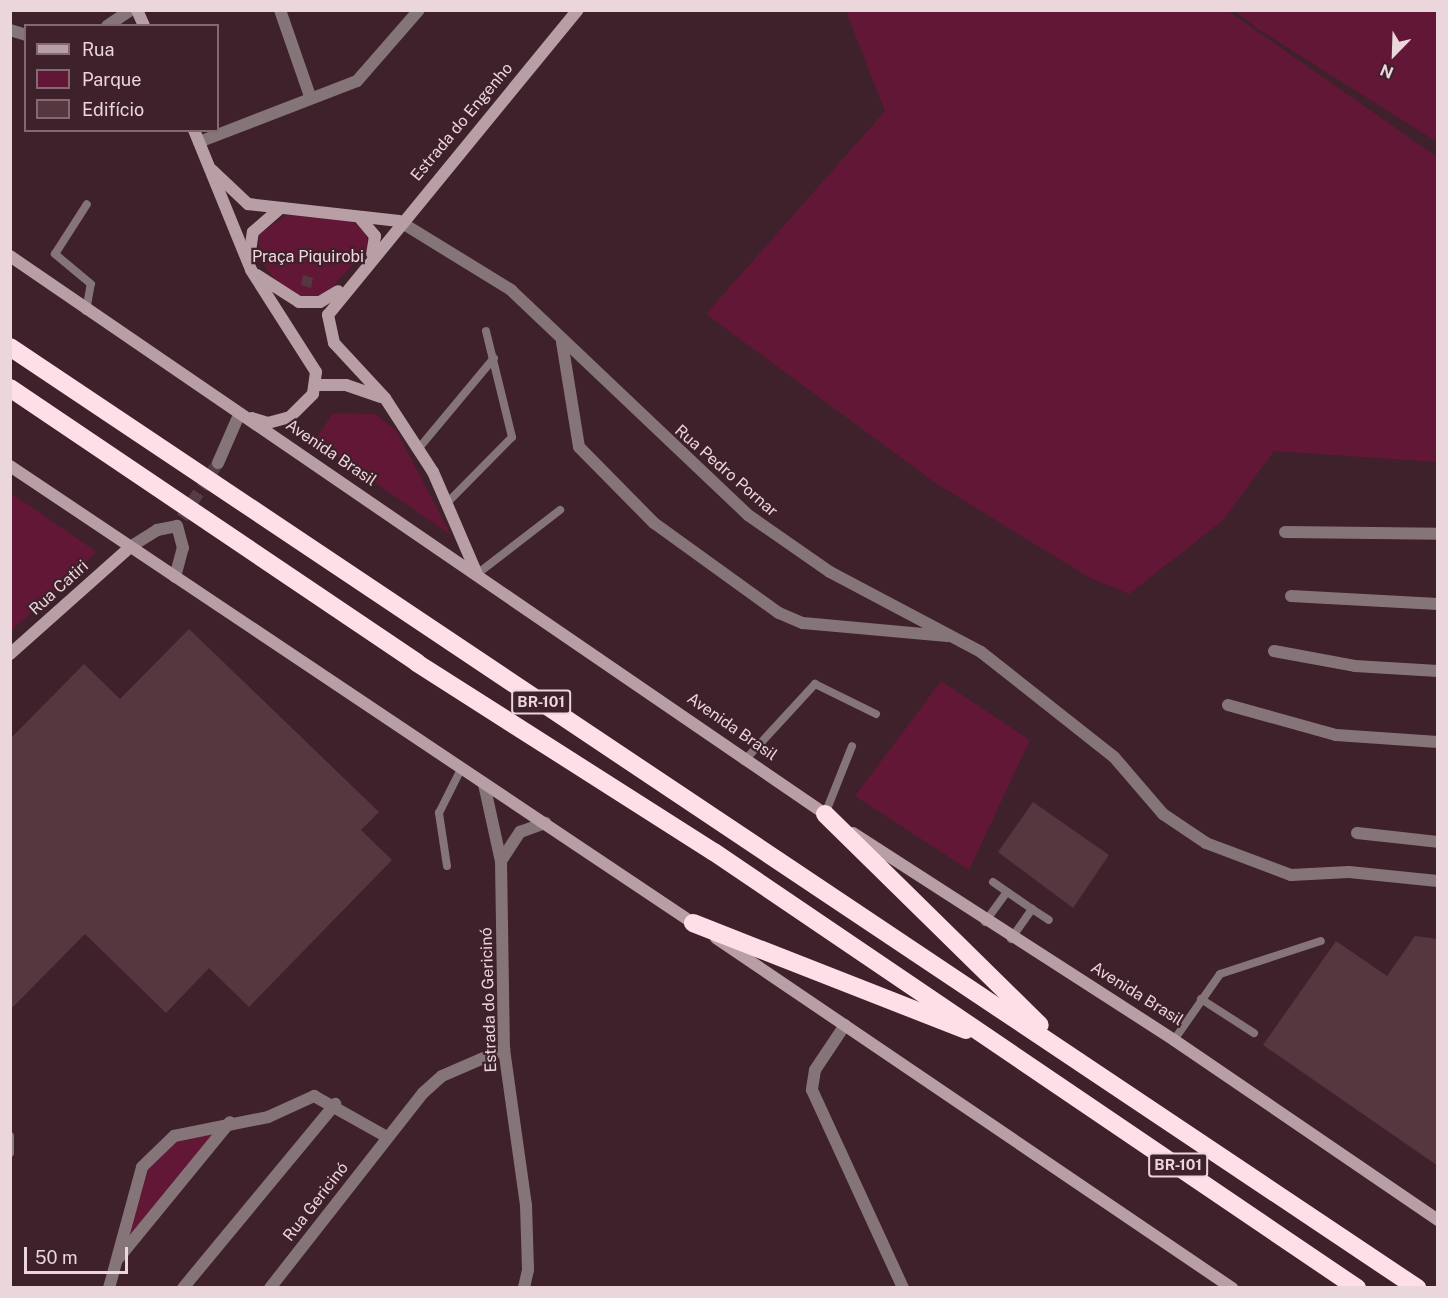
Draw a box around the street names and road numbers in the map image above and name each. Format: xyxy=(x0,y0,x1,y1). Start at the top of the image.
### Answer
street label: Estrada do Engenho xyxy=(407,59,517,185)
street label: Avenida Brasil xyxy=(282,416,380,490)
street label: Rua Pedro Pornar xyxy=(671,421,781,521)
street label: Rua Catiri xyxy=(26,557,92,619)
street label: Avenida Brasil xyxy=(683,689,781,765)
road number: BR-101 xyxy=(511,690,571,714)
street label: Estrada do Gericinó xyxy=(477,927,501,1073)
street label: Avenida Brasil xyxy=(1087,958,1187,1030)
road number: BR-101 xyxy=(1148,1153,1208,1177)
street label: Rua Gericinó xyxy=(279,1159,353,1245)

